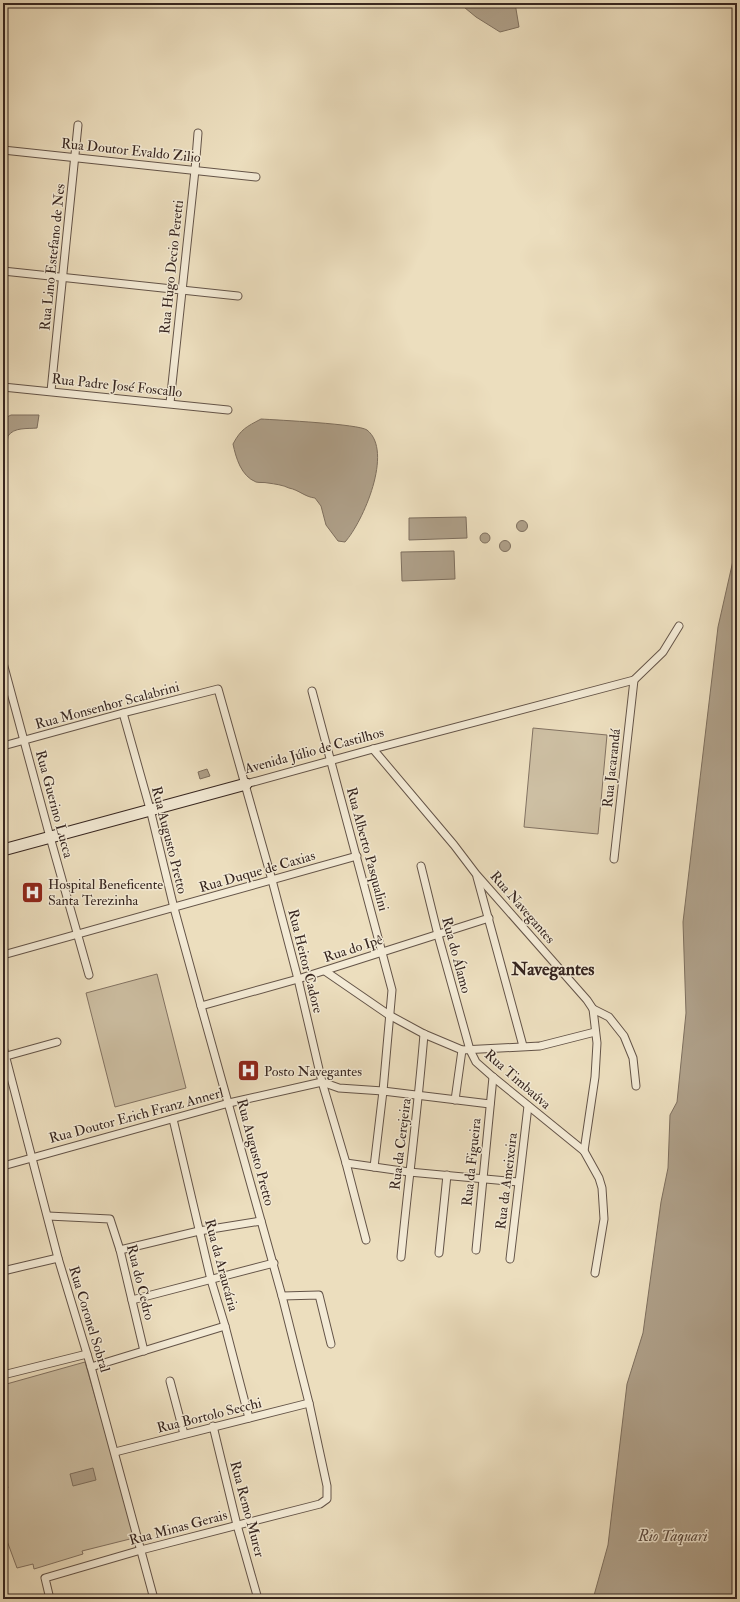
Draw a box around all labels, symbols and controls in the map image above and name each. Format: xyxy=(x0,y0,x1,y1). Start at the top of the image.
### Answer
street label: Rua Doutor Evaldo Zilio xyxy=(60,135,202,166)
street label: Rua Lino Estefano de Nes xyxy=(36,183,69,331)
street label: Rua Hugo Decio Peretti xyxy=(156,199,187,335)
street label: Rua Padre José Foscallo xyxy=(51,370,183,401)
street label: Rua Monsenhor Scalabrini xyxy=(33,678,181,733)
street label: Avenida Júlio de Castilhos xyxy=(242,724,386,778)
street label: Rua Jacarandá xyxy=(599,728,624,808)
street label: Rua Guerino Lucca xyxy=(32,748,77,860)
street label: Rua Augusto Pretto xyxy=(148,785,191,896)
street label: Rua Alberto Pasqualini xyxy=(343,785,392,913)
street label: Rua Duque de Caxias xyxy=(197,847,317,896)
street label: Rua Navegantes xyxy=(487,868,559,947)
place label: Hospital Beneficente Santa Terezinha xyxy=(48,876,163,909)
hospital icon: Hospital Beneficente Santa Terezinha xyxy=(19,879,45,905)
street label: Rua Heitor Cadore xyxy=(284,907,327,1015)
street label: Rua do Álamo xyxy=(438,915,475,995)
street label: Rua do Ipê xyxy=(322,931,385,967)
district label: Navegantes xyxy=(511,958,594,981)
street label: Rua Timbaúva xyxy=(481,1046,554,1113)
hospital icon: Posto Navegantes xyxy=(235,1058,261,1084)
place label: Posto Navegantes xyxy=(264,1063,362,1080)
street label: Rua Doutor Erich Franz Annerl xyxy=(47,1084,226,1147)
street label: Rua Augusto Pretto xyxy=(233,1097,278,1208)
street label: Rua da Cerejeira xyxy=(386,1097,415,1191)
street label: Rua da Figueira xyxy=(458,1117,485,1207)
street label: Rua da Ameixeira xyxy=(492,1131,521,1230)
street label: Rua da Araucária xyxy=(201,1217,242,1313)
street label: Rua do Cedro xyxy=(123,1243,158,1322)
street label: Rua Coronel Sobral xyxy=(65,1264,114,1375)
street label: Rua Bortolo Secchi xyxy=(155,1394,263,1437)
street label: Rua Remo Murer xyxy=(227,1459,269,1560)
street label: Rua Minas Gerais xyxy=(127,1506,229,1549)
water label: Rio Taquari xyxy=(637,1527,708,1546)

